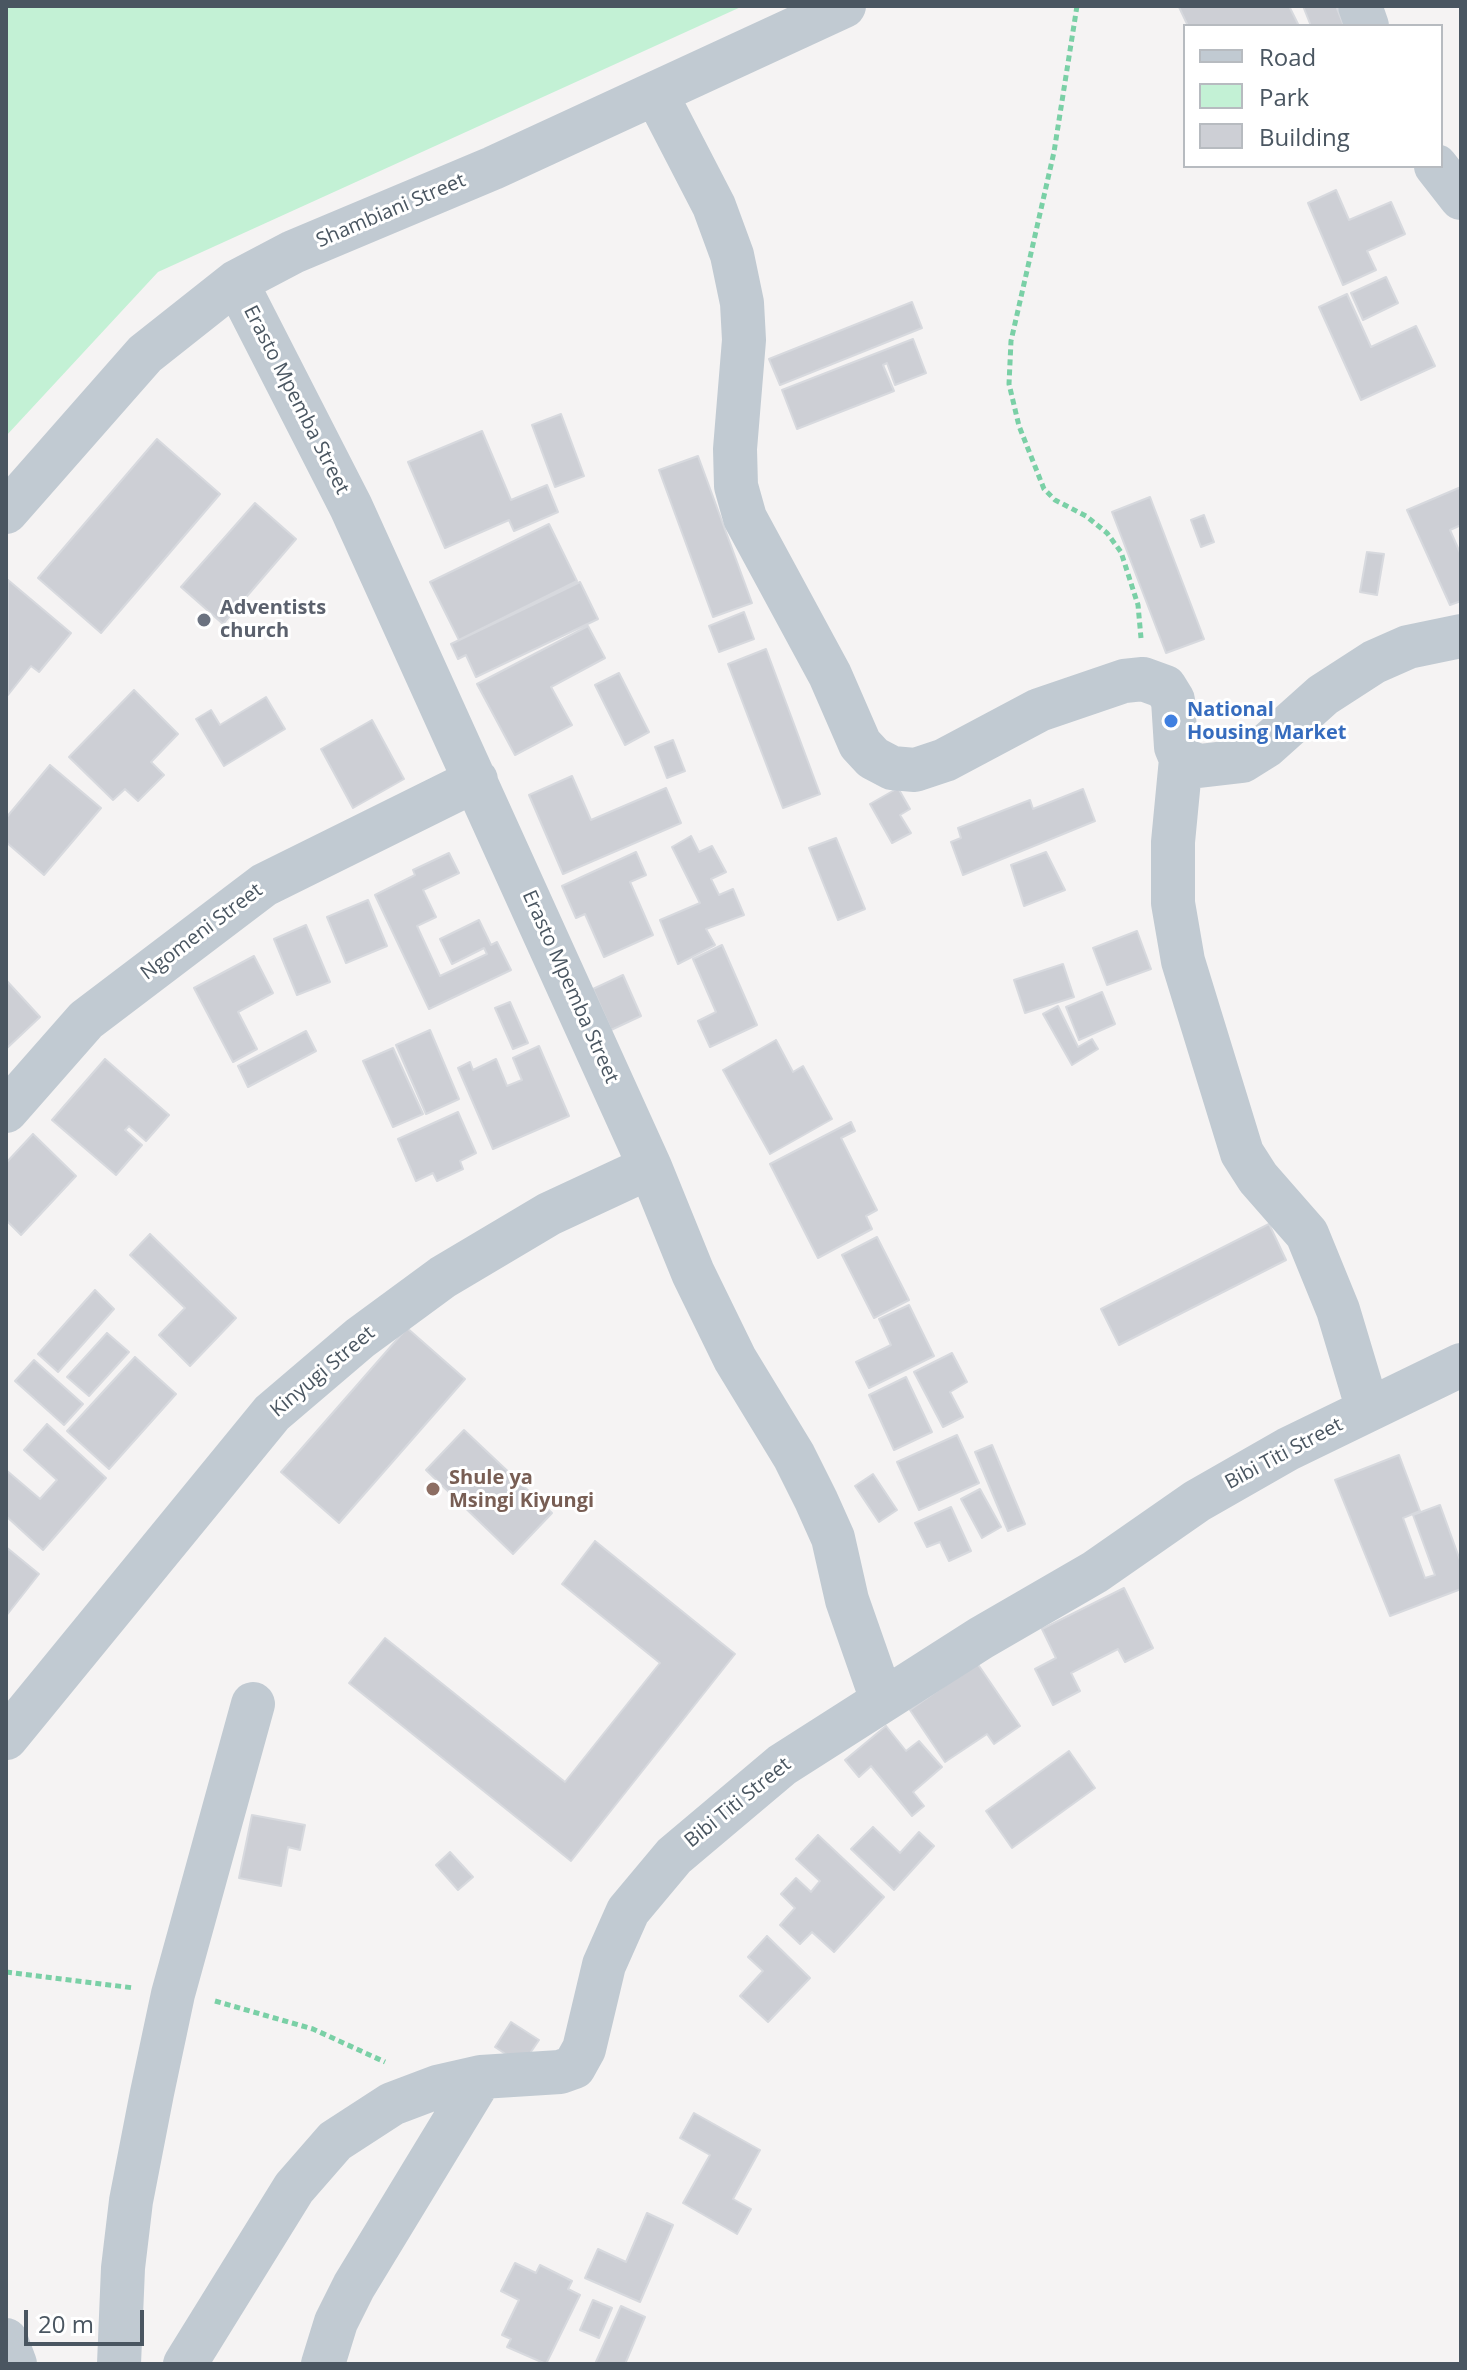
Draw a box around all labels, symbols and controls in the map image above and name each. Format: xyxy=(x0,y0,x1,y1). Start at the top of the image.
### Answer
legend xyxy=(1183,24,1443,168)
text: Road xyxy=(1259,40,1316,73)
text: Park xyxy=(1259,80,1309,113)
text: Building xyxy=(1259,120,1350,153)
street label: Shambiani Street xyxy=(313,169,469,253)
street label: Erasto Mpemba Street xyxy=(238,302,354,498)
place label: Adventists church xyxy=(220,596,326,643)
marker: Adventists church xyxy=(195,611,213,629)
place label: National Housing Market xyxy=(1187,698,1346,745)
marker: National Housing Market xyxy=(1162,712,1180,730)
street label: Ngomeni Street xyxy=(136,878,268,986)
street label: Erasto Mpemba Street xyxy=(517,887,623,1087)
street label: Kinyugi Street xyxy=(266,1321,380,1423)
street label: Bibi Titi Street xyxy=(1221,1413,1347,1495)
place label: Shule ya Msingi Kiyungi xyxy=(449,1466,594,1513)
marker: Shule ya Msingi Kiyungi xyxy=(424,1480,442,1498)
street label: Bibi Titi Street xyxy=(680,1753,796,1853)
scale bar xyxy=(28,2294,148,2344)
text: 20 m xyxy=(38,2307,94,2340)

